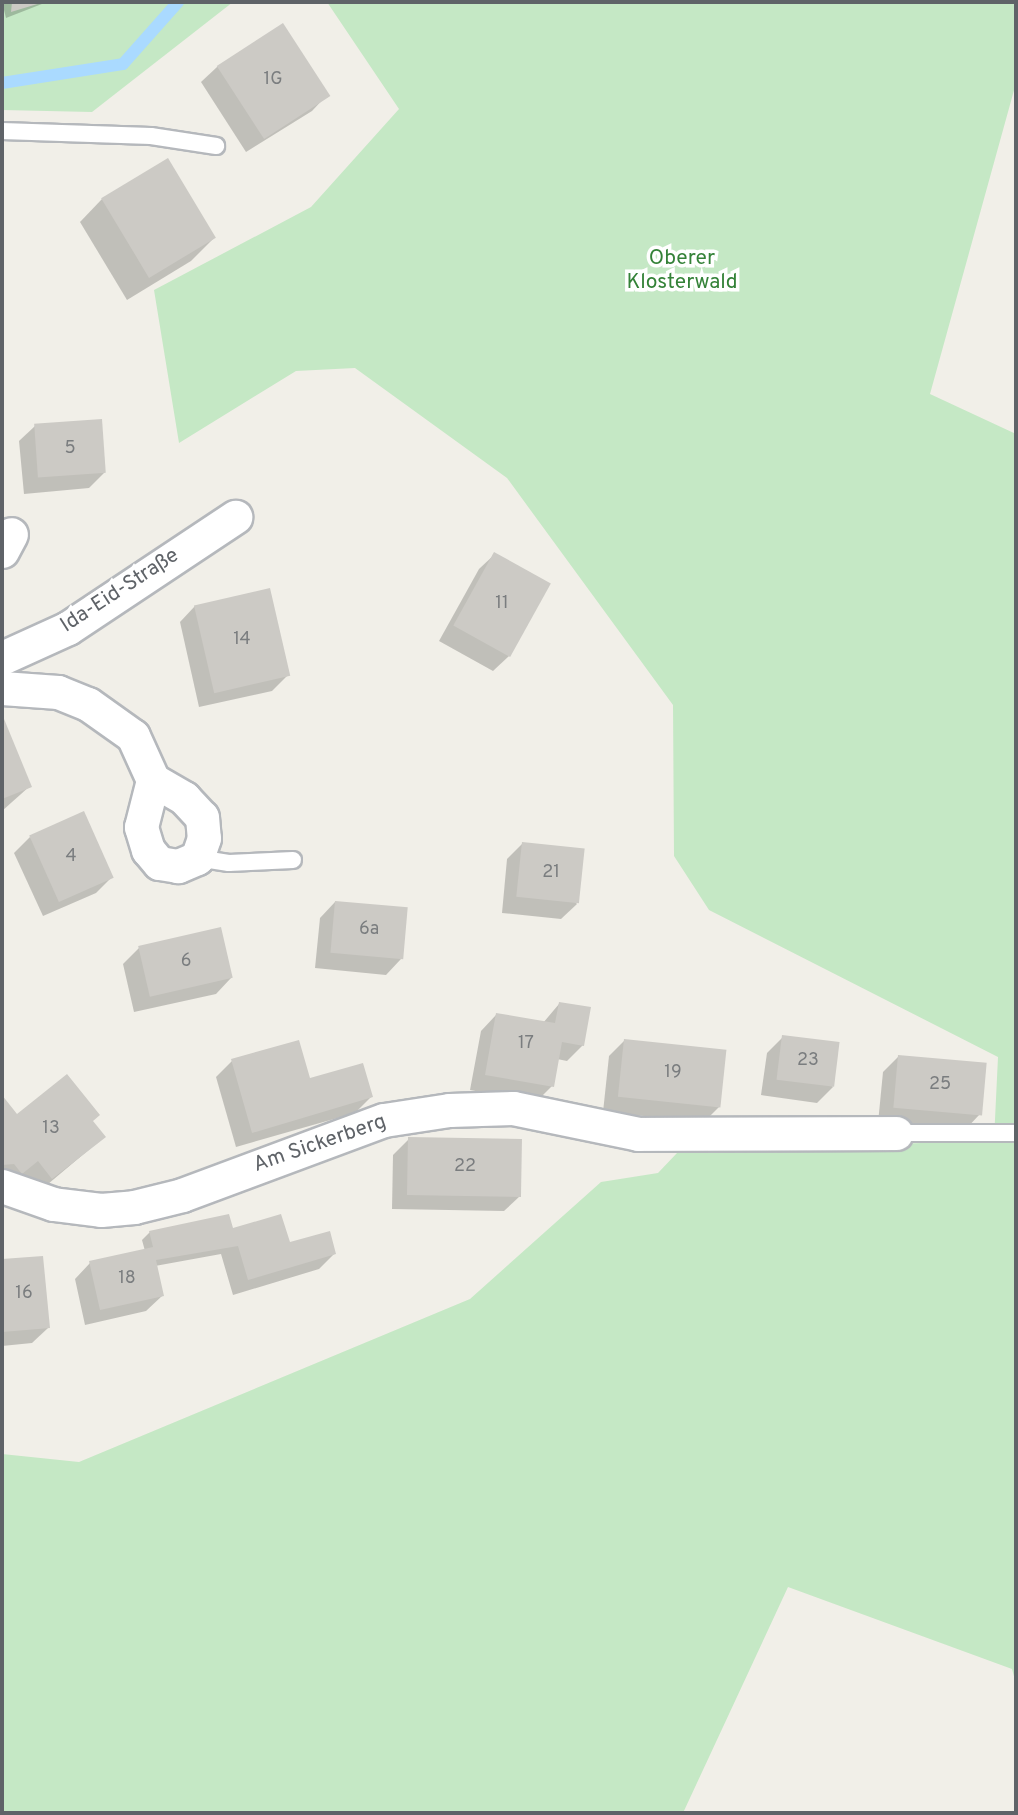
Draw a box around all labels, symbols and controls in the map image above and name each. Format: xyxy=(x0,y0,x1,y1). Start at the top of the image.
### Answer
house number: 1G xyxy=(263,69,283,91)
park label: Oberer Klosterwald xyxy=(626,246,738,296)
house number: 5 xyxy=(64,438,76,460)
street label: Ida-Eid-Straße xyxy=(56,543,184,639)
house number: 11 xyxy=(495,593,509,615)
house number: 14 xyxy=(233,629,251,651)
house number: 4 xyxy=(65,846,77,868)
house number: 21 xyxy=(542,862,560,884)
house number: 6a xyxy=(359,919,379,941)
house number: 6 xyxy=(181,951,191,973)
house number: 17 xyxy=(518,1033,534,1055)
house number: 23 xyxy=(797,1050,819,1072)
house number: 19 xyxy=(664,1062,682,1084)
house number: 25 xyxy=(929,1074,951,1096)
street label: Am Sickerberg xyxy=(250,1110,390,1178)
house number: 13 xyxy=(42,1118,60,1140)
house number: 22 xyxy=(454,1156,476,1178)
house number: 18 xyxy=(118,1268,136,1290)
house number: 16 xyxy=(15,1283,33,1305)

